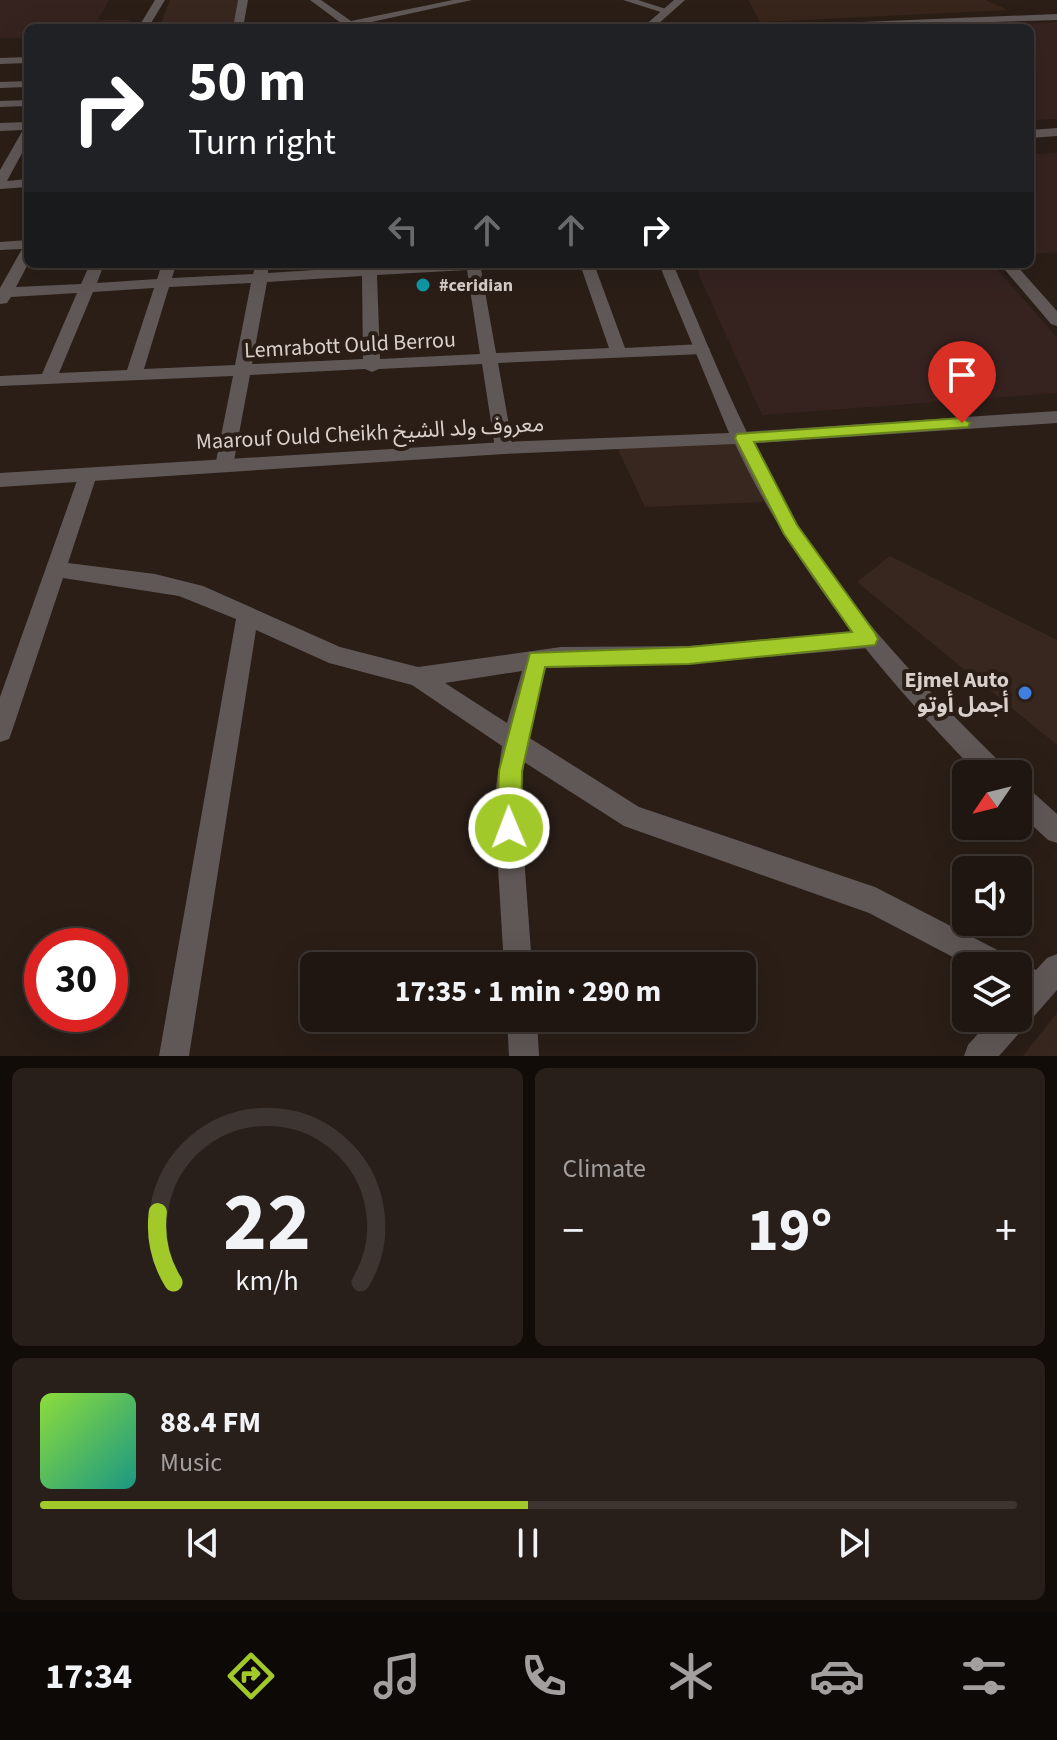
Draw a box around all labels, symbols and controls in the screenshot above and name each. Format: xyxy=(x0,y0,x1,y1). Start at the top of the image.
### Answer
text: 50 m xyxy=(188,43,306,122)
icon: right xyxy=(56,56,160,160)
text: Turn right xyxy=(188,117,336,168)
icon: left xyxy=(381,208,425,252)
icon: ahead xyxy=(465,208,509,252)
icon: ahead xyxy=(549,208,593,252)
icon: right xyxy=(633,208,677,252)
place label: #ceridian xyxy=(439,273,513,298)
marker: #ceridian xyxy=(414,276,432,294)
street label: Lemrabott Ould Berrou xyxy=(243,323,457,367)
pin xyxy=(928,341,996,423)
icon: arrive xyxy=(940,353,984,397)
street label: Maarouf Ould Cheikh معروف ولد الشيخ xyxy=(195,408,545,458)
place label: Ejmel Auto أجمل أوتو xyxy=(905,664,1009,721)
marker: Ejmel Auto أجمل أوتو xyxy=(1016,684,1034,702)
north arrow xyxy=(952,760,1032,840)
map controls xyxy=(952,760,1032,1032)
position arrow xyxy=(467,786,551,870)
button: sound xyxy=(952,856,1032,936)
speed limit sign: 30 xyxy=(24,928,128,1032)
button: layers xyxy=(952,952,1032,1032)
text: 17:35 · 1 min · 290 m xyxy=(395,970,661,1013)
text: Climate xyxy=(563,1150,646,1187)
text: 22 xyxy=(223,1164,311,1282)
text: 19° xyxy=(747,1189,832,1274)
text: − xyxy=(563,1200,584,1263)
text: + xyxy=(995,1200,1017,1263)
text: km/h xyxy=(236,1261,299,1301)
text: 88.4 FM xyxy=(160,1401,261,1444)
text: Music xyxy=(160,1444,222,1481)
icon: previous xyxy=(181,1521,225,1565)
icon: pause xyxy=(506,1521,550,1565)
icon: next xyxy=(832,1521,876,1565)
icon: directions xyxy=(223,1648,279,1704)
icon: music xyxy=(369,1648,425,1704)
icon: phone xyxy=(516,1648,572,1704)
icon: climate xyxy=(663,1648,719,1704)
icon: car xyxy=(809,1648,865,1704)
icon: filters xyxy=(956,1648,1012,1704)
text: 17:34 xyxy=(45,1651,132,1702)

